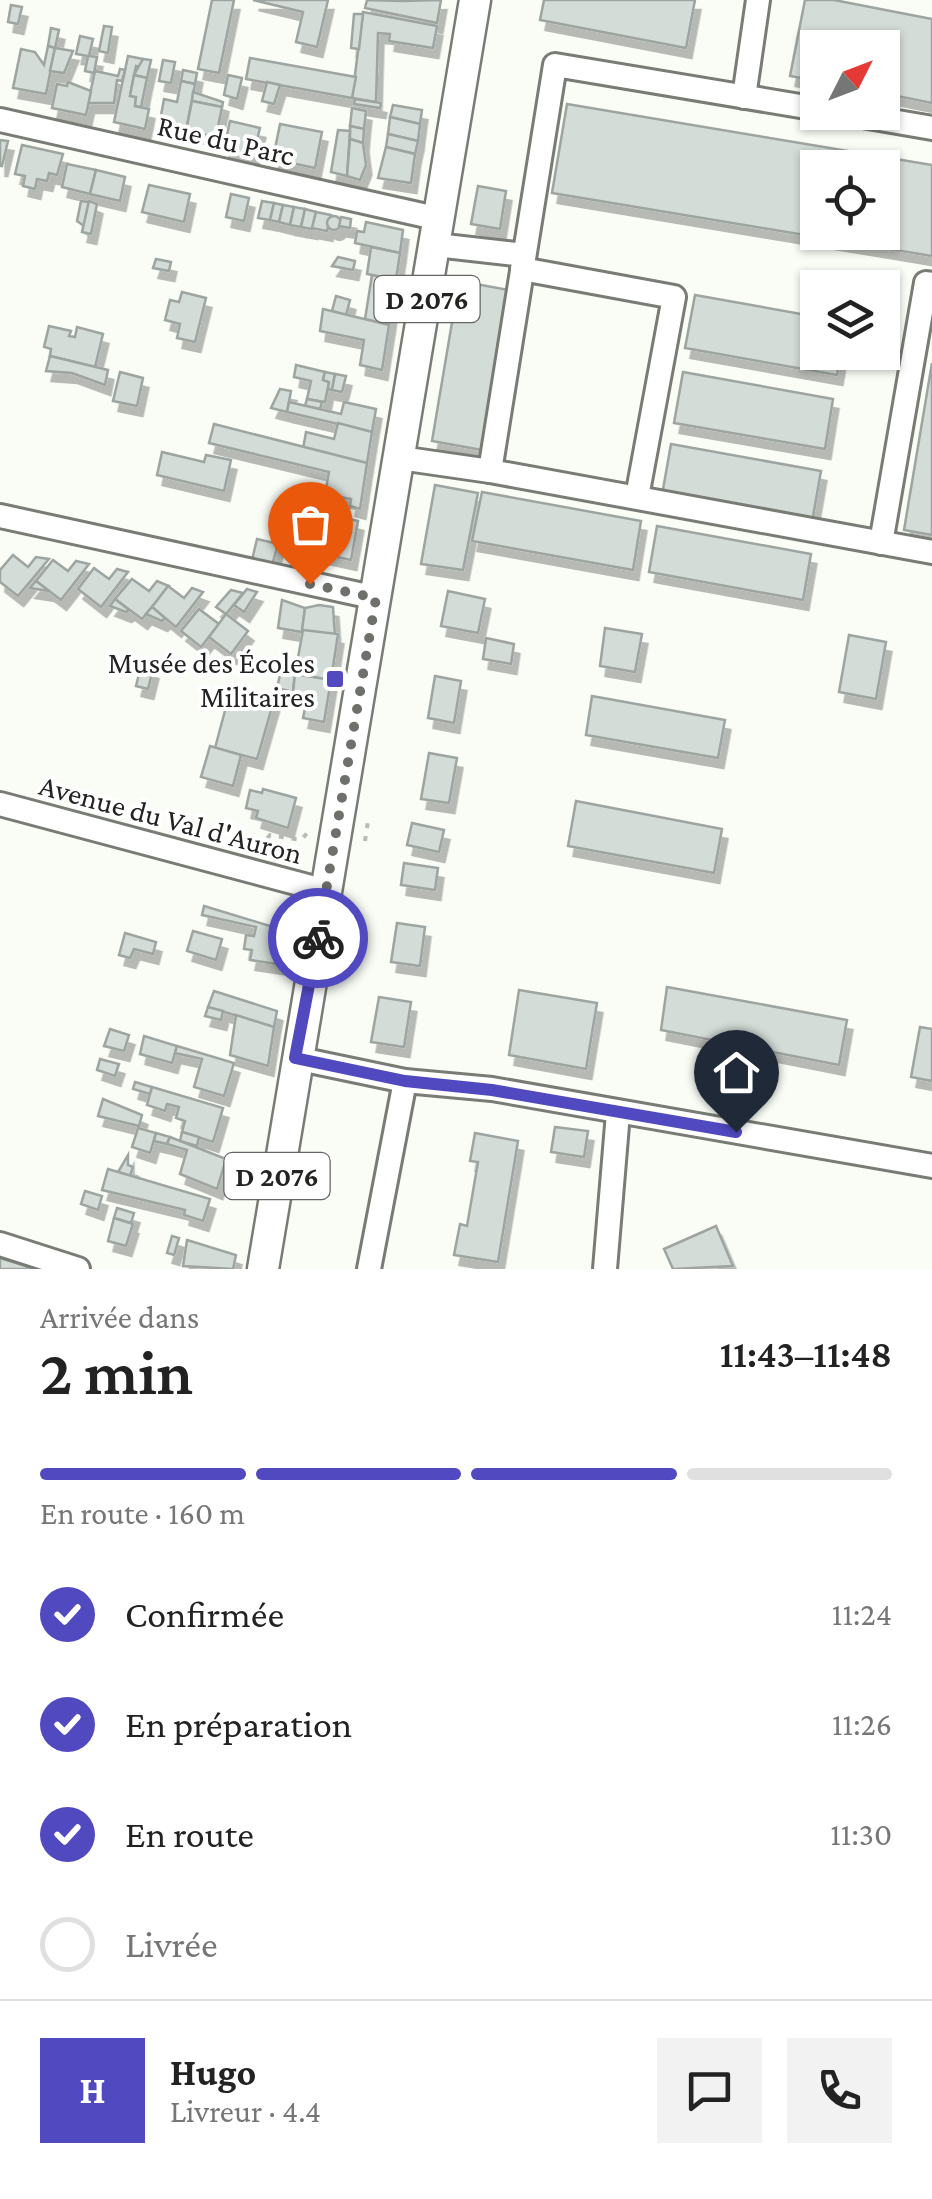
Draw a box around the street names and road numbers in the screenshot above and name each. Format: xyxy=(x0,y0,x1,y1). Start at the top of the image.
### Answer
street label: Rue du Parc xyxy=(154,108,298,172)
road number: D 2076 xyxy=(374,276,480,322)
street label: Avenue du Val d'Auron xyxy=(36,768,306,870)
road number: D 2076 xyxy=(224,1153,330,1199)

